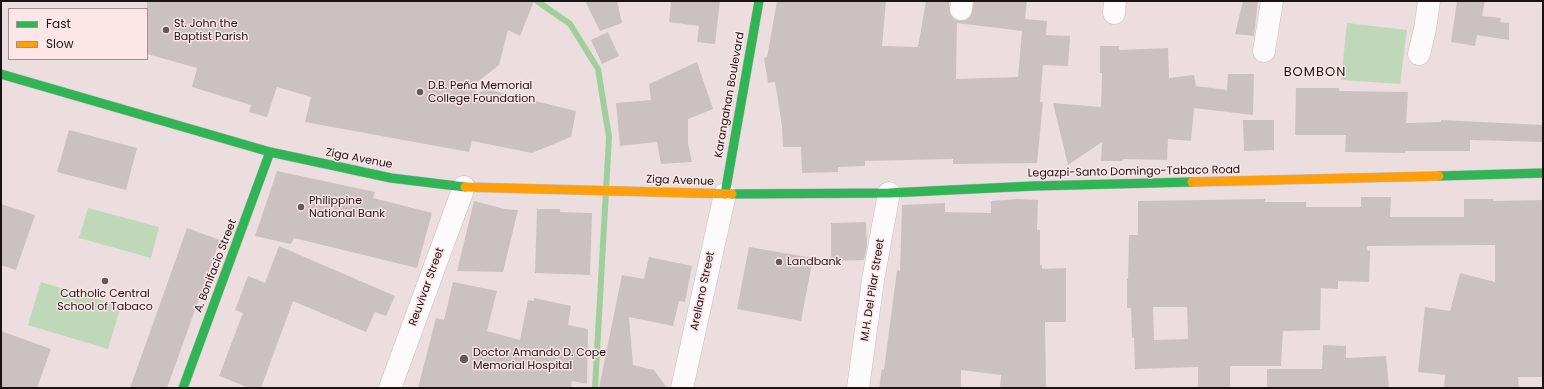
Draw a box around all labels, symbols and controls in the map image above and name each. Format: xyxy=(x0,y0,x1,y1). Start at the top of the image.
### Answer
legend xyxy=(8,8,148,60)
text: Fast xyxy=(46,15,71,32)
place label: St. John the Baptist Parish xyxy=(174,17,248,43)
marker: St. John the Baptist Parish xyxy=(161,25,171,35)
street label: Karangahan Boulevard xyxy=(712,31,748,159)
text: Slow xyxy=(46,35,74,52)
district label: BOMBON xyxy=(1284,65,1346,81)
place label: D.B. Peña Memorial College Foundation xyxy=(428,79,535,105)
marker: D.B. Peña Memorial College Foundation xyxy=(415,87,425,97)
street label: Ziga Avenue xyxy=(324,146,394,172)
street label: Legazpi-Santo Domingo-Tabaco Road xyxy=(1028,164,1240,180)
street label: Ziga Avenue xyxy=(646,173,714,189)
place label: Philippine National Bank xyxy=(309,194,385,220)
marker: Philippine National Bank xyxy=(296,202,306,212)
street label: A. Bonifacio Street xyxy=(192,218,240,314)
street label: M.H. Del Pilar Street xyxy=(858,238,888,342)
street label: Reuvivar Street xyxy=(407,246,447,328)
street label: Arellano Street xyxy=(688,250,718,332)
place label: Landbank xyxy=(787,255,841,269)
marker: Landbank xyxy=(774,257,784,267)
marker: Catholic Central School of Tabaco xyxy=(100,276,110,286)
place label: Catholic Central School of Tabaco xyxy=(57,287,153,313)
place label: Doctor Amando D. Cope Memorial Hospital xyxy=(473,346,606,372)
marker: Doctor Amando D. Cope Memorial Hospital xyxy=(458,353,470,365)

